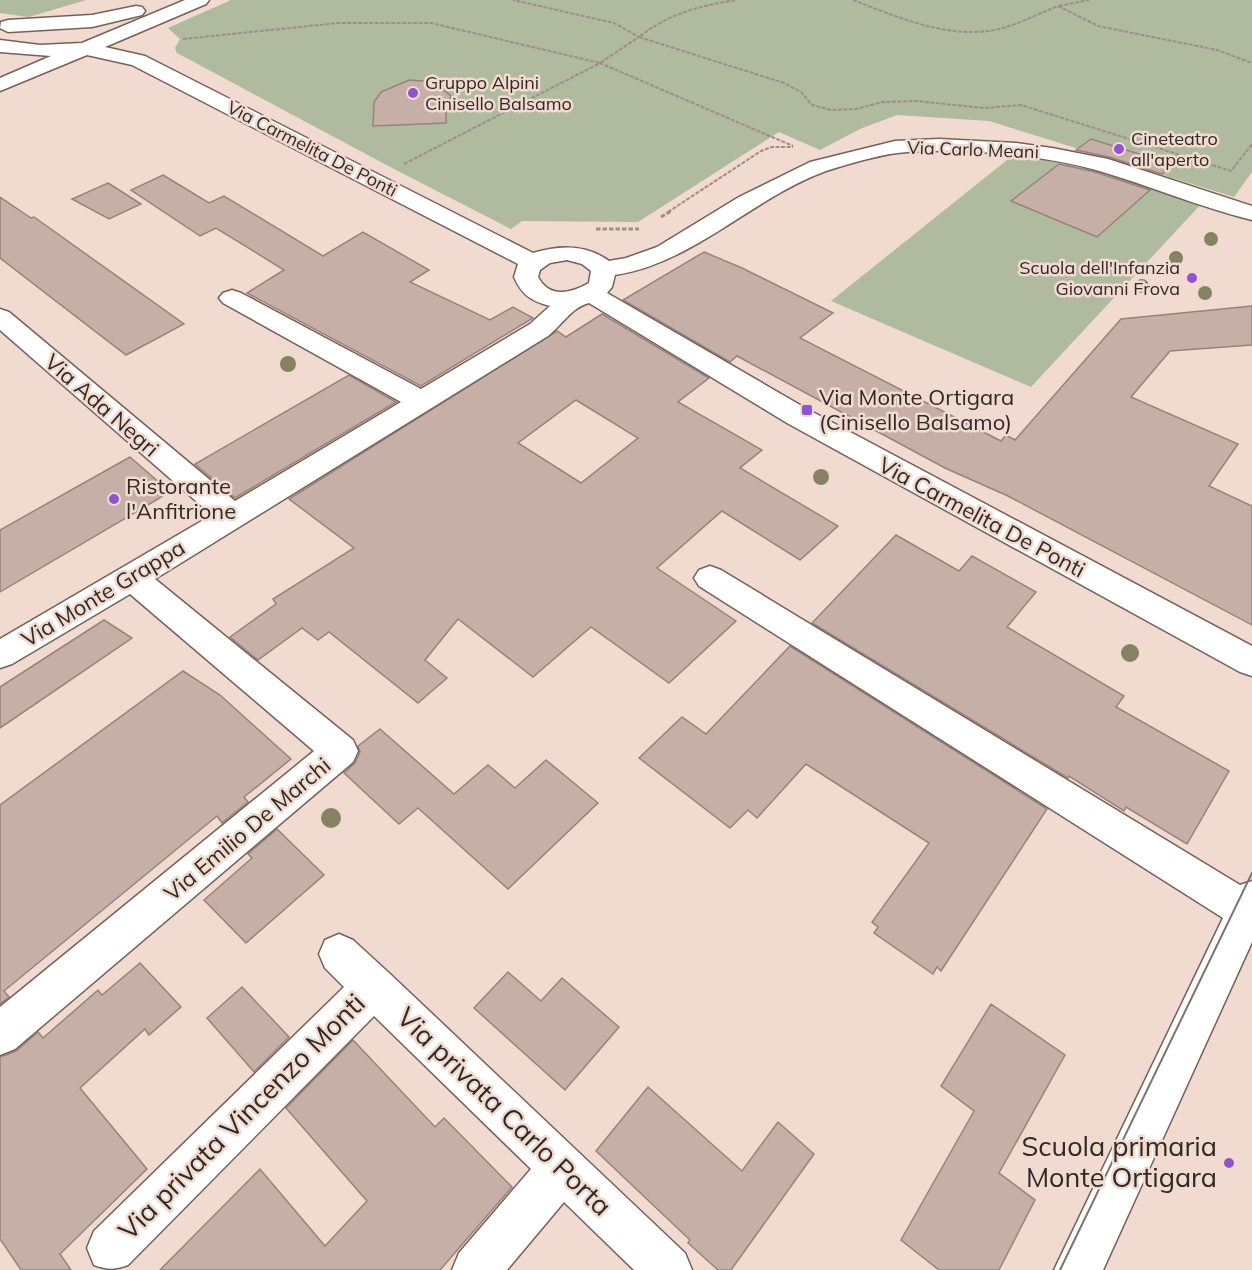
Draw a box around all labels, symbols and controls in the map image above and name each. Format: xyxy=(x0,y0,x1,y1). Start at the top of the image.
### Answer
place label: Gruppo Alpini Cinisello Balsamo xyxy=(425,71,572,115)
marker: Gruppo Alpini Cinisello Balsamo xyxy=(406,86,420,100)
street label: Via Carmelita De Ponti xyxy=(223,96,401,202)
place label: Cineteatro all'aperto xyxy=(1131,127,1218,171)
street label: Via Carlo Meani xyxy=(907,136,1039,163)
marker: Cineteatro all'aperto xyxy=(1112,142,1126,156)
place label: Scuola dell'Infanzia Giovanni Frova xyxy=(1019,256,1180,300)
marker: Scuola dell'Infanzia Giovanni Frova xyxy=(1185,271,1199,285)
street label: Via Ada Negri xyxy=(39,348,165,462)
place label: Via Monte Ortigara (Cinisello Balsamo) xyxy=(819,383,1014,436)
marker: Via Monte Ortigara (Cinisello Balsamo) xyxy=(800,403,814,417)
street label: Via Carmelita De Ponti xyxy=(874,451,1090,583)
place label: Ristorante l'Anfitrione xyxy=(126,472,236,525)
marker: Ristorante l'Anfitrione xyxy=(107,492,121,506)
street label: Via Monte Grappa xyxy=(16,533,190,653)
street label: Via Emilio De Marchi xyxy=(158,751,336,907)
street label: Via privata Vincenzo Monti xyxy=(111,986,372,1247)
street label: Via privata Carlo Porta xyxy=(390,1000,619,1223)
place label: Scuola primaria Monte Ortigara xyxy=(1021,1129,1217,1194)
marker: Scuola primaria Monte Ortigara xyxy=(1222,1156,1236,1170)

